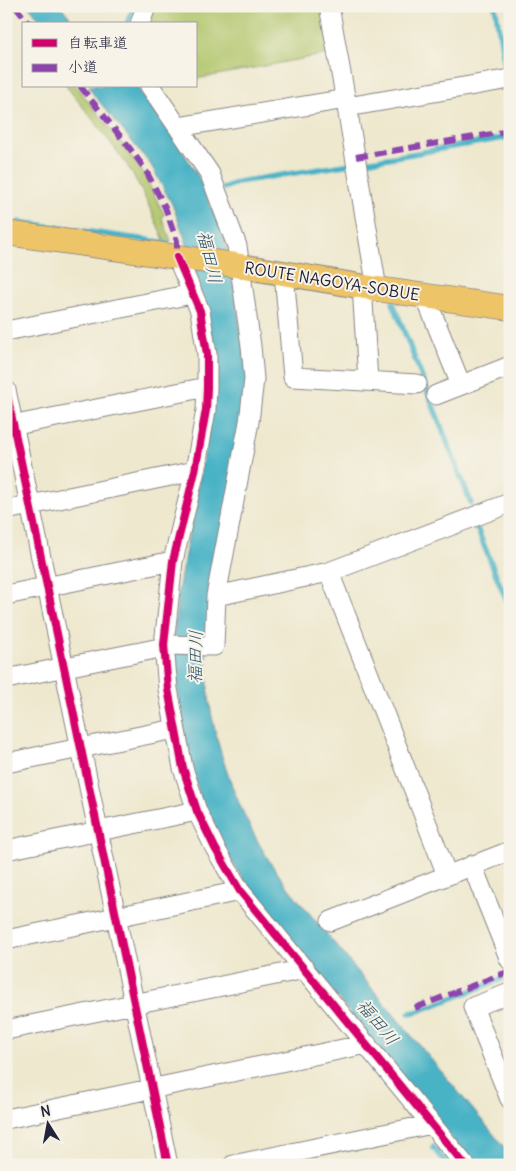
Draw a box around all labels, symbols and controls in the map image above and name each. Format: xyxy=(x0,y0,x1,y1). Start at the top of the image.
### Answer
legend xyxy=(22,22,198,88)
text: 自転車道 xyxy=(68,33,128,52)
text: 小道 xyxy=(68,57,98,76)
water label: 福田川 xyxy=(193,228,227,286)
street label: ROUTE NAGOYA-SOBUE xyxy=(243,257,421,305)
water label: 福田川 xyxy=(183,630,207,684)
water label: 福田川 xyxy=(352,994,404,1050)
north arrow xyxy=(22,1098,72,1148)
text: N xyxy=(39,1101,52,1121)

